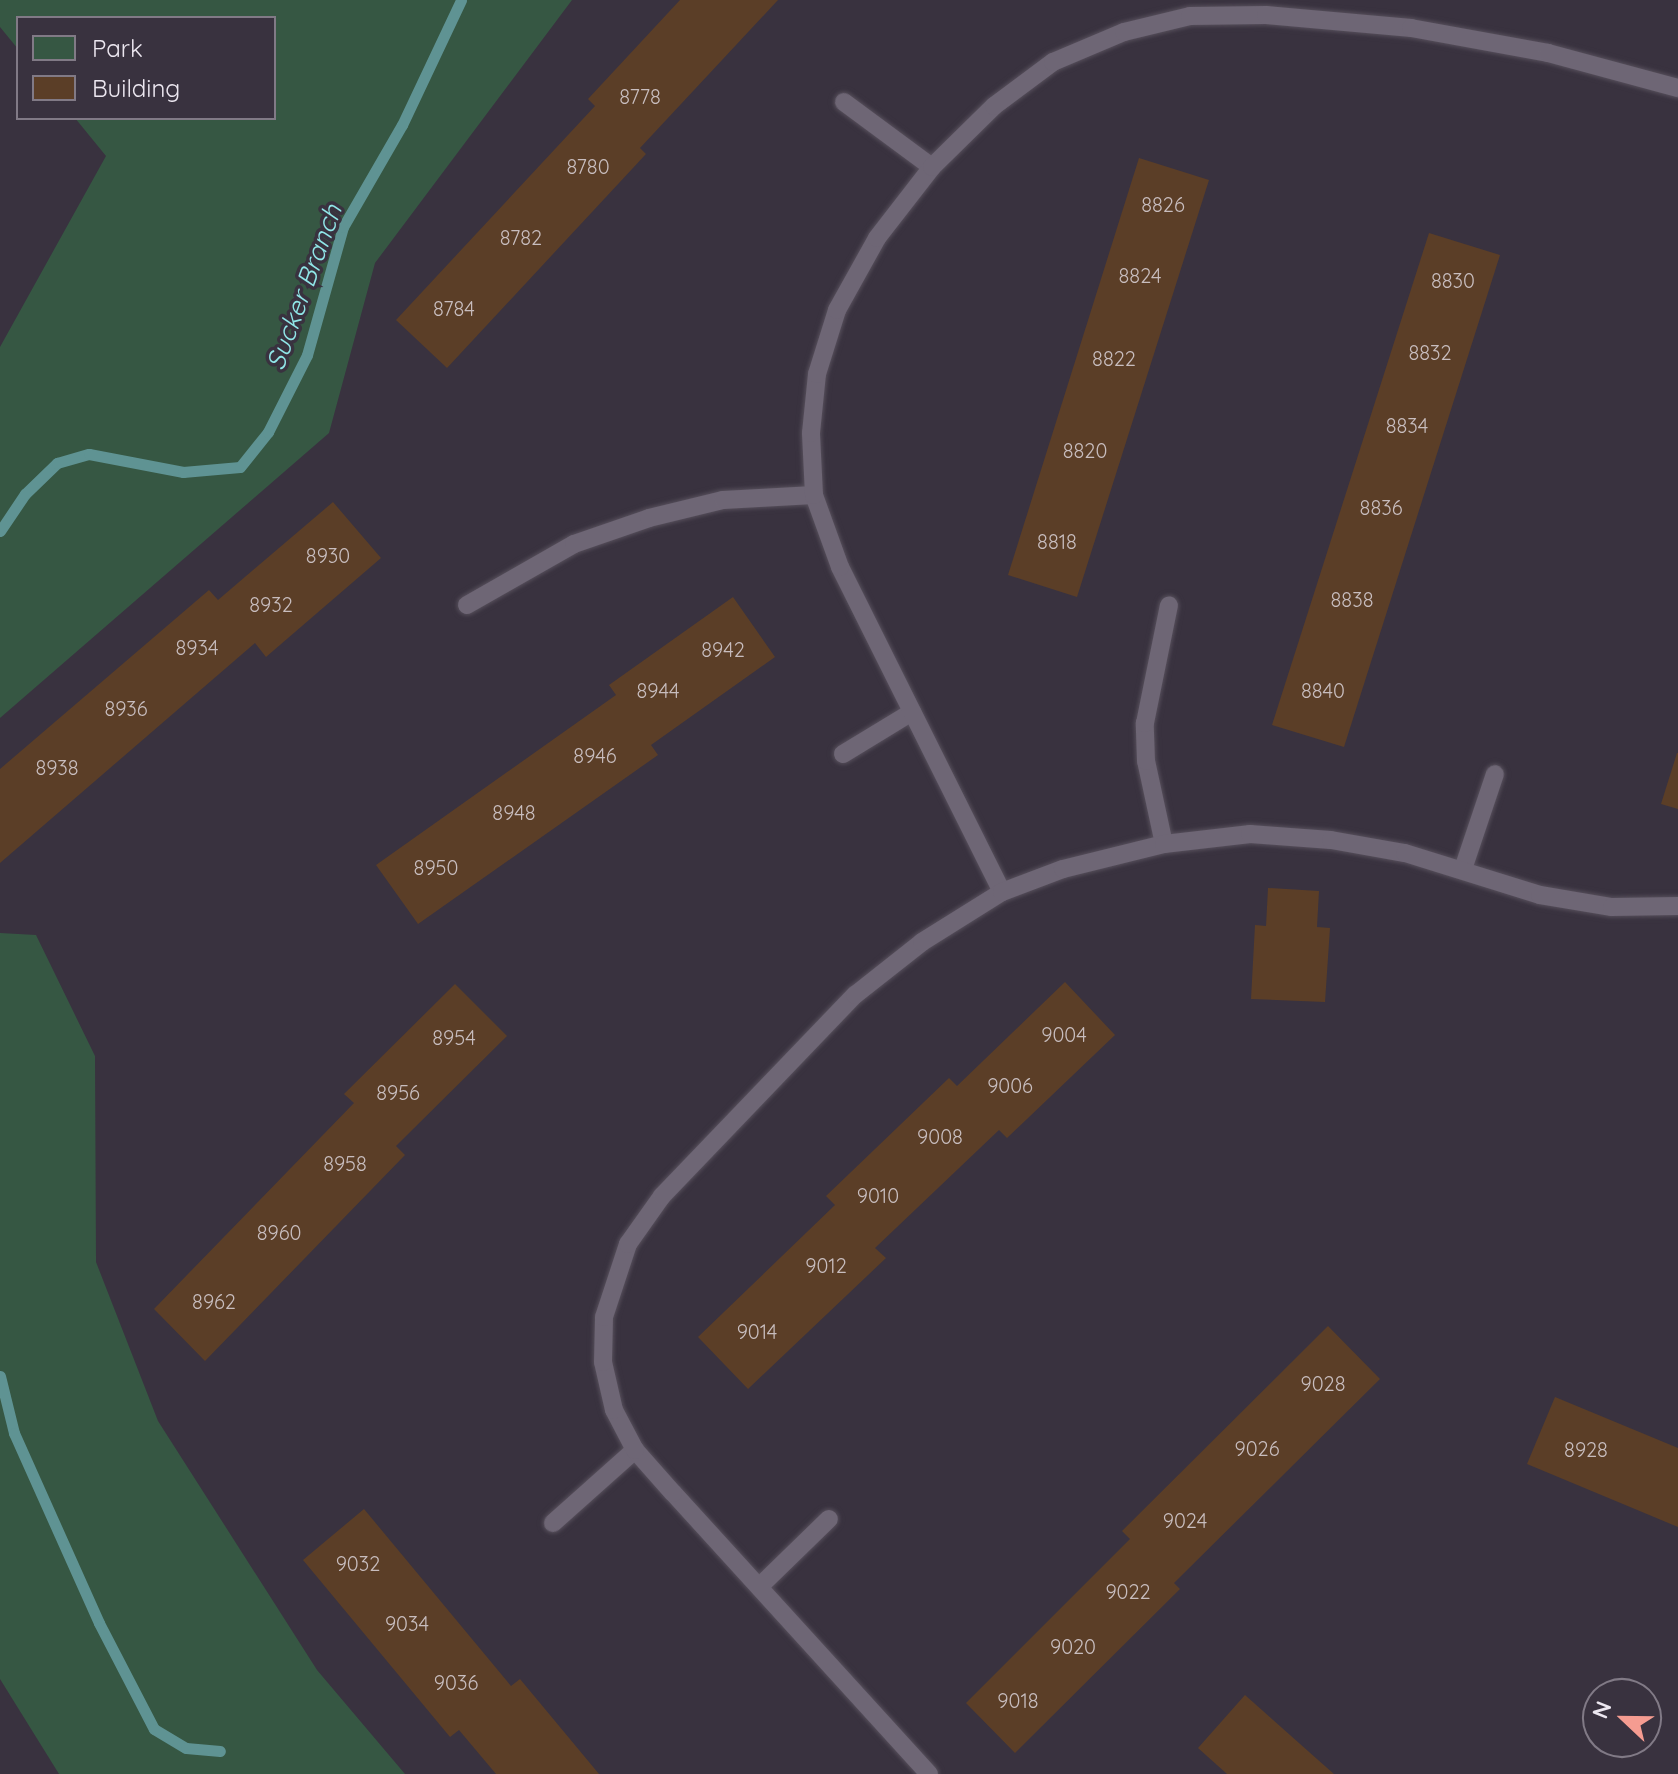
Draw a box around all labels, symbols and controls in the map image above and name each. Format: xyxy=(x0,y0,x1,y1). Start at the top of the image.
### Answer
legend xyxy=(16,16,276,120)
text: Park xyxy=(92,33,143,63)
text: Building xyxy=(92,73,180,103)
house number: 8778 xyxy=(619,84,661,108)
house number: 8780 xyxy=(566,154,610,178)
house number: 8826 xyxy=(1141,192,1185,216)
water label: Sucker Branch xyxy=(260,200,348,374)
house number: 8782 xyxy=(500,225,542,249)
house number: 8824 xyxy=(1119,263,1161,287)
house number: 8830 xyxy=(1431,268,1475,292)
house number: 8784 xyxy=(433,296,475,320)
house number: 8832 xyxy=(1408,340,1452,364)
house number: 8822 xyxy=(1092,346,1136,370)
house number: 8834 xyxy=(1386,413,1428,437)
house number: 8820 xyxy=(1063,438,1107,462)
house number: 8836 xyxy=(1360,495,1402,519)
house number: 8818 xyxy=(1037,529,1077,553)
house number: 8930 xyxy=(306,543,350,567)
house number: 8838 xyxy=(1331,587,1373,611)
house number: 8932 xyxy=(249,592,293,616)
house number: 8934 xyxy=(176,635,218,659)
house number: 8942 xyxy=(701,637,745,661)
house number: 8944 xyxy=(636,678,680,702)
house number: 8840 xyxy=(1301,678,1345,702)
house number: 8936 xyxy=(104,696,148,720)
house number: 8946 xyxy=(573,743,617,767)
house number: 8938 xyxy=(35,755,79,779)
house number: 8948 xyxy=(492,800,536,824)
house number: 8950 xyxy=(414,855,458,879)
house number: 9004 xyxy=(1041,1022,1087,1046)
house number: 8954 xyxy=(432,1025,476,1049)
house number: 9006 xyxy=(987,1073,1033,1097)
house number: 8956 xyxy=(376,1080,420,1104)
house number: 9008 xyxy=(917,1124,963,1148)
house number: 8958 xyxy=(323,1151,367,1175)
house number: 9010 xyxy=(857,1183,899,1207)
house number: 8960 xyxy=(257,1220,301,1244)
house number: 9012 xyxy=(805,1253,847,1277)
house number: 8962 xyxy=(192,1289,236,1313)
house number: 9014 xyxy=(737,1319,777,1343)
house number: 9028 xyxy=(1301,1371,1345,1395)
house number: 9026 xyxy=(1235,1436,1279,1460)
house number: 8928 xyxy=(1564,1437,1608,1461)
house number: 9024 xyxy=(1163,1508,1207,1532)
house number: 9032 xyxy=(336,1551,380,1575)
house number: 9022 xyxy=(1105,1579,1151,1603)
house number: 9034 xyxy=(385,1611,429,1635)
house number: 9020 xyxy=(1050,1634,1096,1658)
house number: 9036 xyxy=(434,1670,478,1694)
north arrow xyxy=(1582,1678,1662,1758)
house number: 9018 xyxy=(997,1688,1039,1712)
text: N xyxy=(1586,1697,1618,1723)

